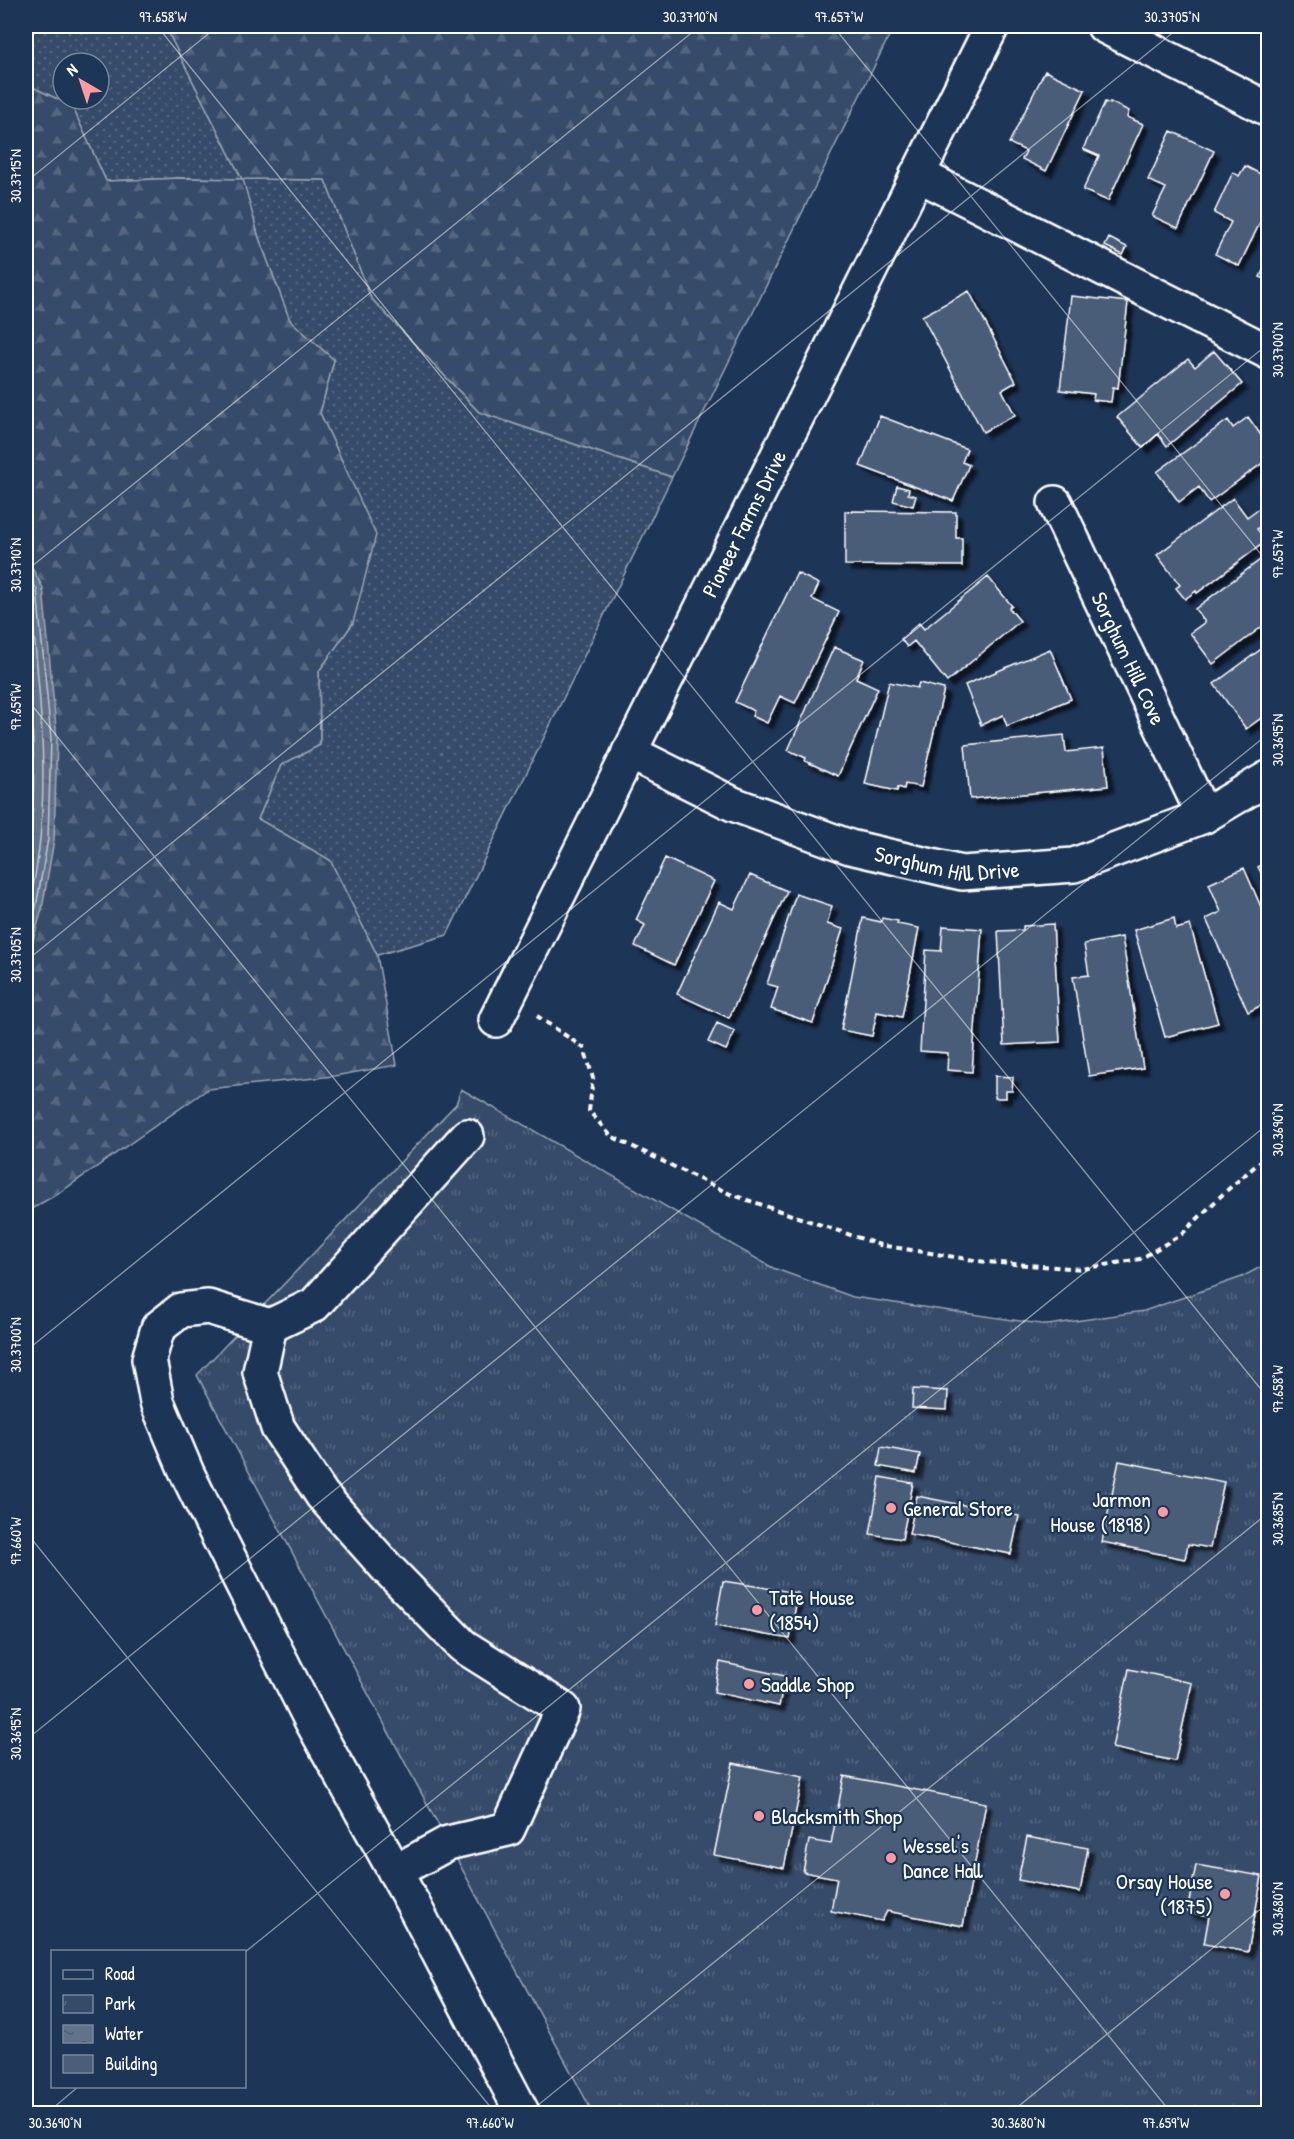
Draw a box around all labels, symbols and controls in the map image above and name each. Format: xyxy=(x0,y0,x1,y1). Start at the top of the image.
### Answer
text: 97.658°W xyxy=(139,6,188,27)
text: 30.3710°N xyxy=(663,6,717,27)
text: 97.657°W xyxy=(815,6,864,27)
text: 30.3705°N xyxy=(1144,6,1200,27)
north arrow xyxy=(51,51,111,111)
text: N xyxy=(61,58,82,81)
text: 30.3715°N xyxy=(5,149,26,203)
text: 30.3700°N xyxy=(1267,322,1288,378)
street label: Pioneer Farms Drive xyxy=(694,445,793,602)
text: 97.657°W xyxy=(1267,529,1288,578)
text: 30.3710°N xyxy=(5,538,26,592)
street label: Sorghum Hill Cove xyxy=(1085,587,1173,730)
text: 97.659°W xyxy=(5,683,26,730)
text: 30.3695°N xyxy=(1267,714,1288,766)
street label: Sorghum Hill Drive xyxy=(872,838,1021,888)
text: 30.3705°N xyxy=(5,927,26,983)
text: 30.3690°N xyxy=(1267,1103,1288,1157)
text: 30.3700°N xyxy=(5,1317,26,1373)
text: 97.658°W xyxy=(1267,1364,1288,1413)
place label: Jarmon House (1898) xyxy=(1050,1484,1151,1539)
text: 30.3685°N xyxy=(1267,1492,1288,1546)
place label: General Store xyxy=(903,1493,1013,1523)
marker: General Store xyxy=(884,1501,898,1515)
marker: Jarmon House (1898) xyxy=(1156,1505,1170,1519)
text: 97.660°W xyxy=(5,1516,26,1565)
place label: Tate House (1854) xyxy=(769,1582,855,1637)
marker: Tate House (1854) xyxy=(750,1603,764,1617)
place label: Saddle Shop xyxy=(761,1669,855,1699)
marker: Saddle Shop xyxy=(742,1677,756,1691)
text: 30.3695°N xyxy=(5,1708,26,1760)
place label: Blacksmith Shop xyxy=(771,1801,903,1831)
marker: Blacksmith Shop xyxy=(752,1809,766,1823)
place label: Wessel's Dance Hall xyxy=(903,1830,983,1885)
marker: Wessel's Dance Hall xyxy=(884,1851,898,1865)
place label: Orsay House (1875) xyxy=(1116,1866,1213,1921)
text: 30.3680°N xyxy=(1267,1882,1288,1936)
marker: Orsay House (1875) xyxy=(1218,1887,1232,1901)
legend xyxy=(51,1950,246,2088)
text: Road xyxy=(105,1961,135,1986)
text: Park xyxy=(105,1991,136,2016)
text: Water xyxy=(105,2021,143,2046)
text: Building xyxy=(105,2051,157,2076)
text: 30.3690°N xyxy=(28,2112,82,2133)
text: 97.660°W xyxy=(466,2112,515,2133)
text: 30.3680°N xyxy=(991,2112,1045,2133)
text: 97.659°W xyxy=(1143,2112,1190,2133)

